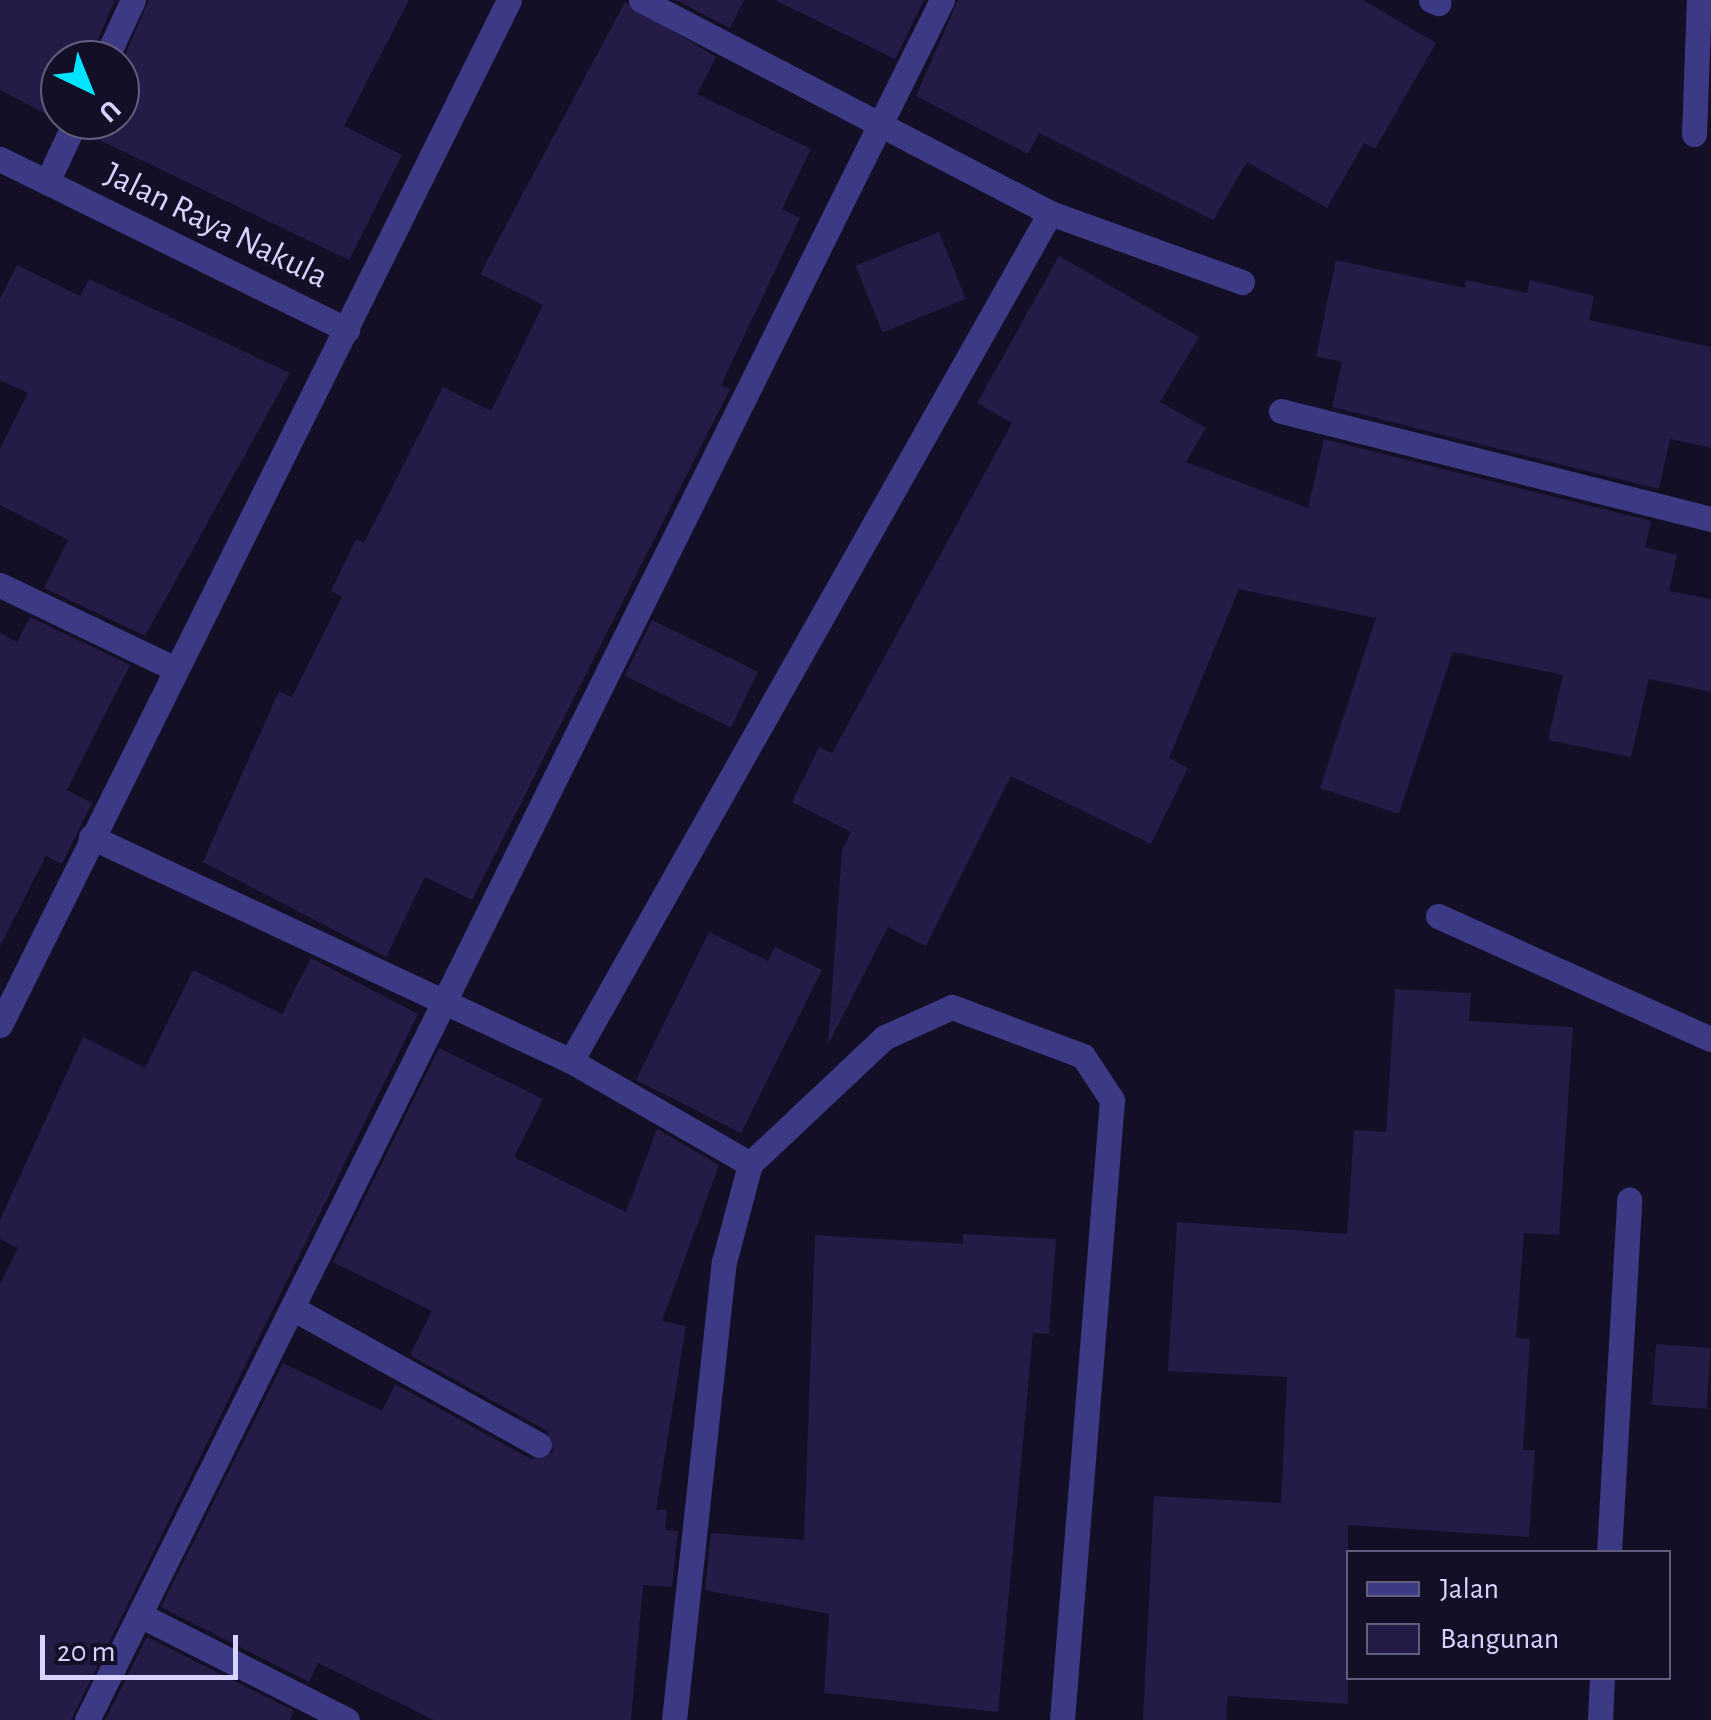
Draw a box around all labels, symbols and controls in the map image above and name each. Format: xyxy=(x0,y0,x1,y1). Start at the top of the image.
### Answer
north arrow xyxy=(40,40,140,140)
text: U xyxy=(93,94,125,127)
street label: Jalan Raya Nakula xyxy=(97,154,335,298)
legend xyxy=(1346,1550,1671,1680)
text: Jalan xyxy=(1440,1574,1499,1604)
scale bar xyxy=(45,1615,242,1677)
text: Bangunan xyxy=(1440,1624,1559,1654)
text: 20 m xyxy=(57,1637,115,1667)

